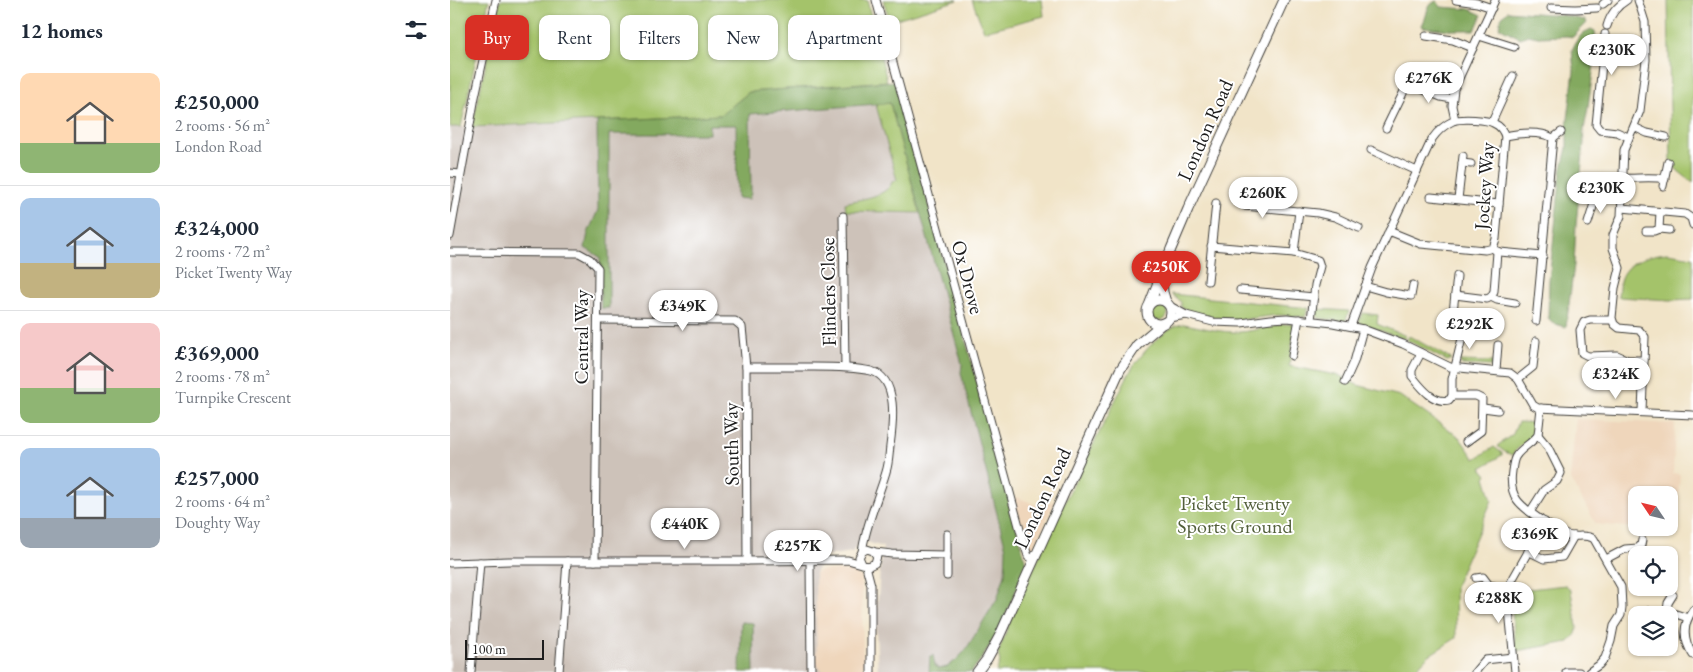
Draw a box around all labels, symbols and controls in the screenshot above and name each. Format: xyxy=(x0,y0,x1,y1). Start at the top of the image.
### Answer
chip: Buy xyxy=(465,15,529,60)
chip: Rent xyxy=(539,15,610,60)
chip: Filters xyxy=(620,15,698,60)
chip: New xyxy=(708,15,778,60)
chip: Apartment xyxy=(788,15,900,60)
icon: filters xyxy=(402,16,430,44)
text: 12 homes xyxy=(20,17,103,44)
pin: £230K xyxy=(1577,34,1647,76)
text: £230K xyxy=(1589,39,1635,60)
pin: £276K xyxy=(1394,62,1464,104)
text: £276K xyxy=(1406,67,1452,88)
street label: London Road xyxy=(1171,74,1239,185)
text: £250,000 xyxy=(175,88,259,115)
icon: home xyxy=(60,93,120,153)
text: 2 rooms · 56 m² xyxy=(175,115,270,136)
text: London Road xyxy=(175,136,262,157)
street label: Jockey Way xyxy=(1468,141,1500,233)
pin: £230K xyxy=(1566,172,1636,214)
pin: £260K xyxy=(1228,176,1298,219)
text: £230K xyxy=(1578,177,1624,198)
text: £260K xyxy=(1240,182,1286,203)
text: £324,000 xyxy=(175,214,259,241)
icon: home xyxy=(60,218,120,278)
street label: Flinders Close xyxy=(814,237,842,347)
street label: Ox Drove xyxy=(946,237,990,317)
text: 2 rooms · 72 m² xyxy=(175,241,270,262)
pin: £250K xyxy=(1131,250,1201,293)
text: £250K xyxy=(1143,256,1189,277)
text: Picket Twenty Way xyxy=(175,262,292,283)
street label: Central Way xyxy=(568,289,594,385)
pin: £349K xyxy=(648,290,718,332)
text: £349K xyxy=(660,295,706,316)
pin: £292K xyxy=(1435,308,1505,350)
text: £292K xyxy=(1447,313,1493,334)
text: £369,000 xyxy=(175,339,259,366)
icon: home xyxy=(60,343,120,403)
pin: £324K xyxy=(1581,358,1651,400)
text: £324K xyxy=(1593,363,1639,384)
text: 2 rooms · 78 m² xyxy=(175,366,270,387)
text: Turnpike Crescent xyxy=(175,387,291,408)
street label: South Way xyxy=(717,402,745,486)
street label: London Road xyxy=(1007,443,1077,553)
text: £257,000 xyxy=(175,464,259,491)
icon: home xyxy=(60,468,120,528)
north arrow xyxy=(1628,486,1678,536)
map controls xyxy=(1628,486,1678,656)
park label: Picket Twenty Sports Ground xyxy=(1177,490,1294,539)
text: 2 rooms · 64 m² xyxy=(175,491,270,512)
pin: £440K xyxy=(650,508,720,550)
text: Doughty Way xyxy=(175,512,260,533)
text: £440K xyxy=(662,513,708,534)
pin: £369K xyxy=(1500,518,1570,560)
text: £369K xyxy=(1512,523,1558,544)
pin: £257K xyxy=(763,530,833,572)
text: £257K xyxy=(775,535,821,556)
button: locate xyxy=(1628,546,1678,596)
pin: £288K xyxy=(1464,582,1534,624)
text: £288K xyxy=(1476,587,1522,608)
button: layers xyxy=(1628,606,1678,656)
scale bar xyxy=(465,637,544,660)
text: 100 m xyxy=(472,640,506,658)

